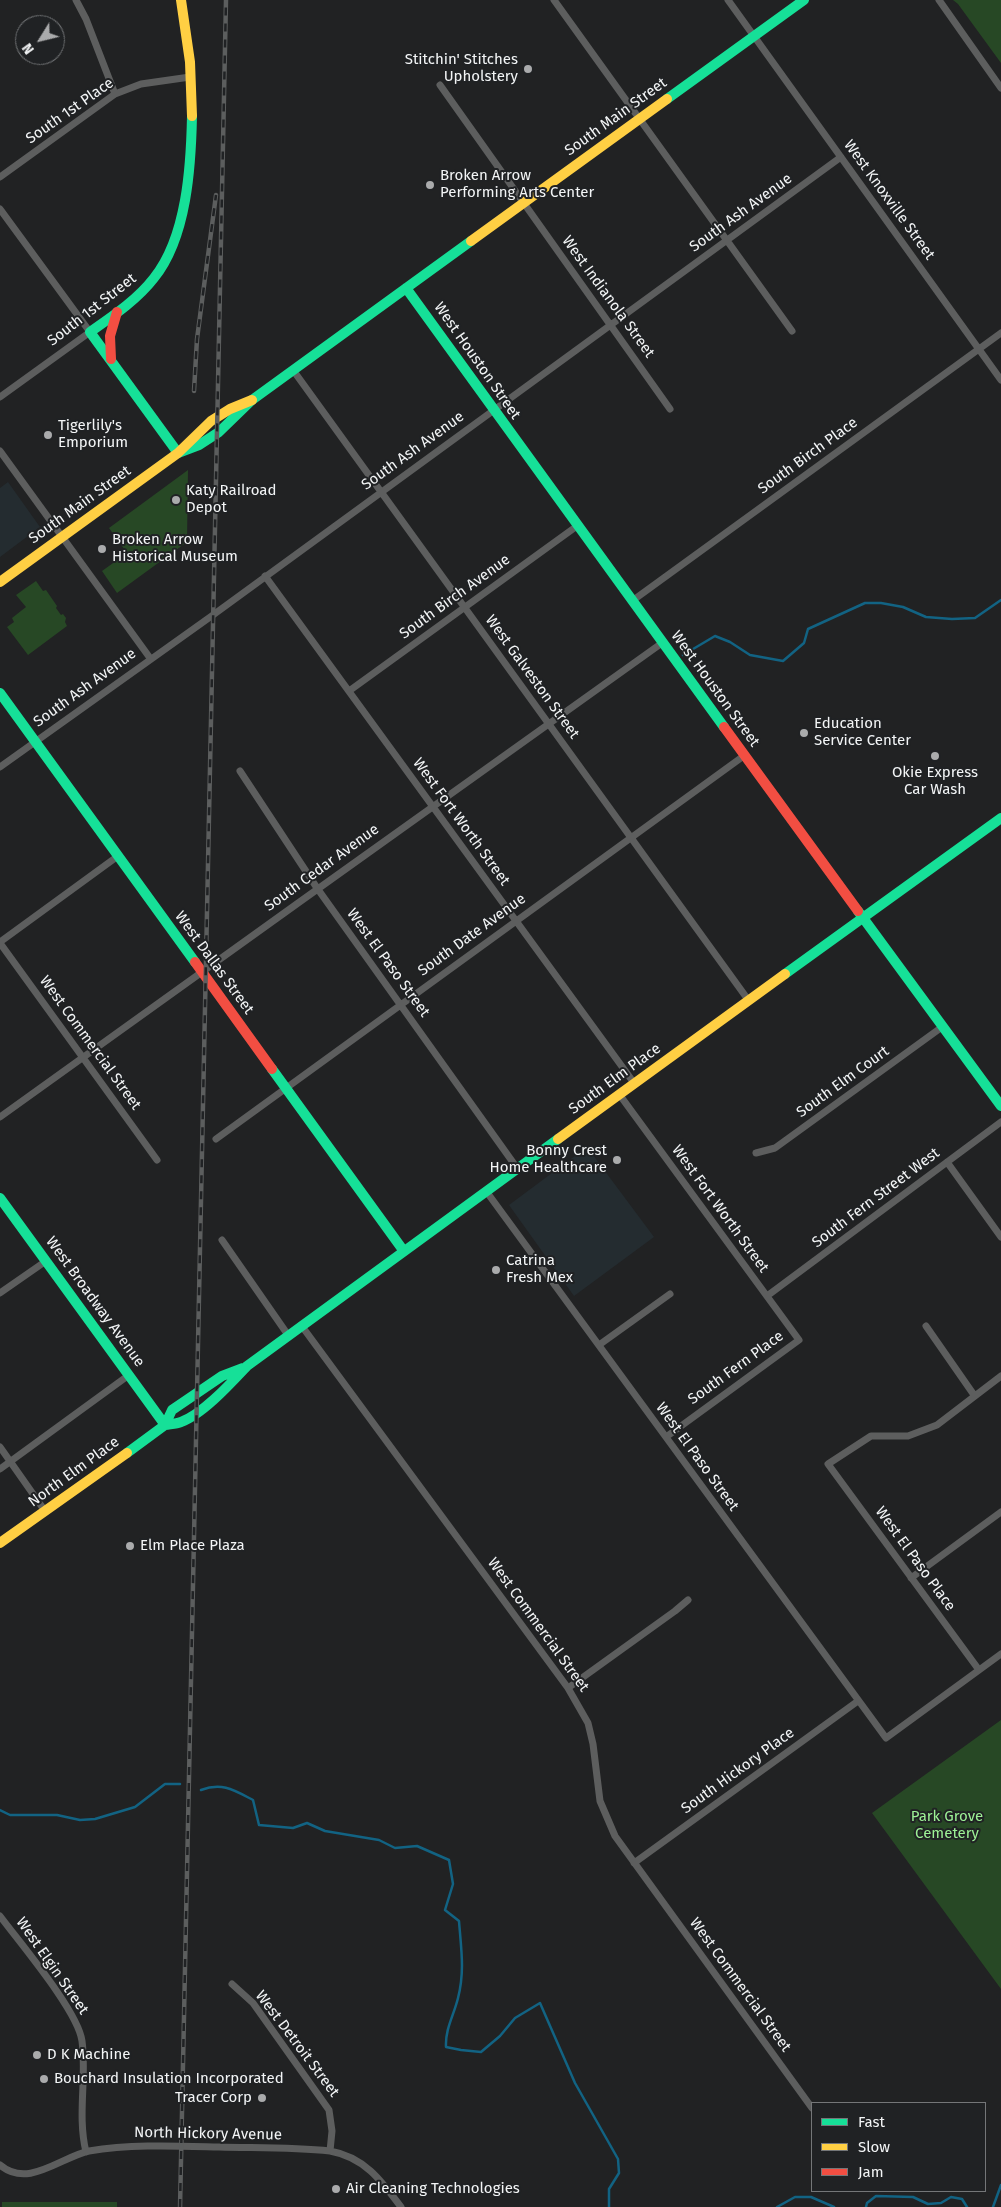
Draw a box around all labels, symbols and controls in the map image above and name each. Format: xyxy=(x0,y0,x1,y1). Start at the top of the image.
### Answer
north arrow xyxy=(15,15,65,65)
text: N xyxy=(19,40,38,57)
place label: Stitchin' Stitches Upholstery xyxy=(405,51,518,86)
marker: Stitchin' Stitches Upholstery xyxy=(522,63,534,75)
street label: South 1st Place xyxy=(23,74,117,148)
street label: South Main Street xyxy=(562,74,670,160)
street label: West Knoxville Street xyxy=(840,137,938,263)
place label: Broken Arrow Performing Arts Center xyxy=(440,167,594,202)
street label: South Ash Avenue xyxy=(686,170,796,256)
marker: Broken Arrow Performing Arts Center xyxy=(424,179,436,191)
street label: West Indianola Street xyxy=(558,233,658,361)
street label: South 1st Street xyxy=(44,270,140,350)
street label: West Houston Street xyxy=(430,299,524,423)
street label: South Ash Avenue xyxy=(358,408,468,494)
street label: South Birch Place xyxy=(755,414,861,498)
place label: Tigerlily's Emporium xyxy=(58,417,128,452)
marker: Tigerlily's Emporium xyxy=(42,429,54,441)
street label: South Main Street xyxy=(26,462,134,548)
place label: Katy Railroad Depot xyxy=(186,482,276,517)
marker: Katy Railroad Depot xyxy=(170,494,182,506)
place label: Broken Arrow Historical Museum xyxy=(112,531,238,566)
marker: Broken Arrow Historical Museum xyxy=(96,543,108,555)
street label: South Birch Avenue xyxy=(396,551,514,643)
street label: West Galveston Street xyxy=(481,612,583,742)
street label: West Houston Street xyxy=(667,628,763,750)
street label: South Ash Avenue xyxy=(30,645,140,731)
place label: Education Service Center xyxy=(814,715,911,750)
marker: Education Service Center xyxy=(798,727,810,739)
marker: Okie Express Car Wash xyxy=(929,750,941,762)
street label: West Fort Worth Street xyxy=(409,755,513,889)
place label: Okie Express Car Wash xyxy=(892,764,978,799)
street label: South Cedar Avenue xyxy=(261,821,383,915)
street label: South Date Avenue xyxy=(415,890,529,980)
street label: West El Paso Street xyxy=(343,905,433,1021)
street label: West Dallas Street xyxy=(171,908,257,1018)
street label: West Commercial Street xyxy=(35,972,145,1114)
street label: South Elm Place xyxy=(566,1040,664,1118)
street label: South Elm Court xyxy=(793,1042,893,1122)
place label: Bonny Crest Home Healthcare xyxy=(490,1142,607,1177)
street label: West Fort Worth Street xyxy=(668,1142,772,1276)
street label: South Fern Street West xyxy=(809,1144,943,1252)
marker: Bonny Crest Home Healthcare xyxy=(611,1154,623,1166)
street label: West Broadway Avenue xyxy=(42,1233,148,1371)
place label: Catrina Fresh Mex xyxy=(506,1252,573,1287)
marker: Catrina Fresh Mex xyxy=(490,1264,502,1276)
street label: South Fern Place xyxy=(685,1327,787,1409)
street label: West El Paso Street xyxy=(652,1399,742,1515)
street label: North Elm Place xyxy=(25,1433,123,1511)
street label: West El Paso Place xyxy=(871,1503,959,1615)
place label: Elm Place Plaza xyxy=(140,1537,245,1555)
marker: Elm Place Plaza xyxy=(124,1540,136,1552)
street label: West Commercial Street xyxy=(483,1554,593,1696)
street label: South Hickory Place xyxy=(678,1724,798,1818)
park label: Park Grove Cemetery xyxy=(911,1808,983,1843)
street label: West Elgin Street xyxy=(12,1914,92,2018)
street label: West Commercial Street xyxy=(685,1914,795,2056)
street label: West Detroit Street xyxy=(251,1987,343,2101)
place label: D K Machine xyxy=(47,2046,130,2064)
marker: D K Machine xyxy=(31,2049,43,2061)
place label: Bouchard Insulation Incorporated xyxy=(54,2070,284,2088)
marker: Bouchard Insulation Incorporated xyxy=(38,2073,50,2085)
place label: Tracer Corp xyxy=(175,2089,252,2107)
marker: Tracer Corp xyxy=(256,2092,268,2104)
legend xyxy=(811,2102,986,2192)
text: Fast xyxy=(858,2113,885,2131)
street label: North Hickory Avenue xyxy=(134,2124,282,2144)
text: Slow xyxy=(858,2138,890,2156)
text: Jam xyxy=(858,2163,884,2181)
place label: Air Cleaning Technologies xyxy=(346,2180,520,2198)
marker: Air Cleaning Technologies xyxy=(330,2183,342,2195)

